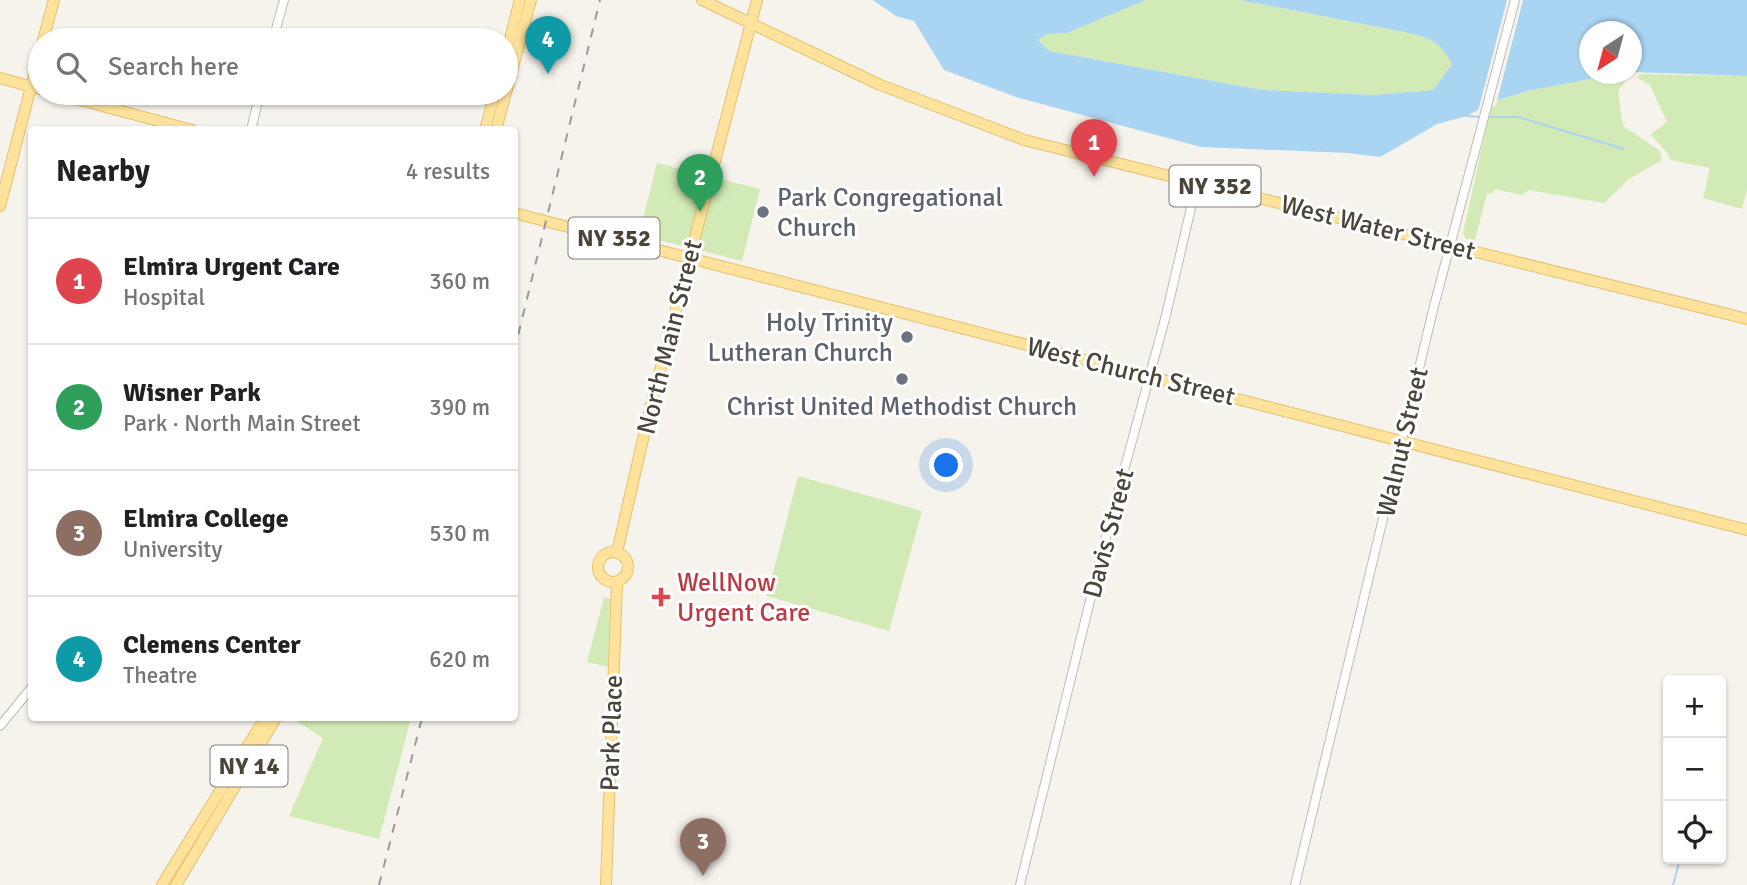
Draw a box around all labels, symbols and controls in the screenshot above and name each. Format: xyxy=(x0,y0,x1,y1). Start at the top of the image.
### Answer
pin: 4 xyxy=(525,16,571,74)
north arrow xyxy=(1579,21,1642,84)
search box xyxy=(28,28,518,105)
icon: search xyxy=(52,48,90,86)
text: Search here xyxy=(108,51,239,83)
pin: 1 xyxy=(1071,119,1117,177)
text: Nearby xyxy=(56,153,150,190)
pin: 2 xyxy=(677,154,723,212)
text: 4 results xyxy=(406,157,490,186)
road number: NY 352 xyxy=(1170,166,1260,206)
place label: Park Congregational Church xyxy=(777,182,1003,244)
street label: West Water Street xyxy=(1277,188,1478,268)
marker: Park Congregational Church xyxy=(755,204,771,220)
road number: NY 352 xyxy=(568,218,660,258)
street label: North Main Street xyxy=(630,237,710,438)
text: Elmira Urgent Care xyxy=(123,251,340,283)
text: 1 xyxy=(73,267,85,296)
text: 360 m xyxy=(429,267,490,296)
text: Hospital xyxy=(123,283,205,312)
place label: Holy Trinity Lutheran Church xyxy=(708,307,893,369)
marker: Holy Trinity Lutheran Church xyxy=(899,329,915,345)
street label: West Church Street xyxy=(1023,331,1238,413)
street label: Walnut Street xyxy=(1370,364,1436,520)
marker: Christ United Methodist Church xyxy=(894,371,910,387)
text: Wisner Park xyxy=(123,377,261,409)
place label: Christ United Methodist Church xyxy=(727,391,1077,423)
text: 2 xyxy=(73,393,85,422)
text: 390 m xyxy=(429,393,490,422)
text: Park · North Main Street xyxy=(123,409,361,438)
your location xyxy=(929,448,963,482)
street label: Davis Street xyxy=(1076,465,1142,602)
text: Elmira College xyxy=(123,503,289,535)
text: 3 xyxy=(73,519,85,548)
text: 530 m xyxy=(429,519,490,548)
text: University xyxy=(123,535,222,564)
place label: WellNow Urgent Care xyxy=(677,567,810,629)
marker: WellNow Urgent Care xyxy=(651,587,671,607)
text: Clemens Center xyxy=(123,629,301,661)
text: 4 xyxy=(73,645,85,674)
text: 620 m xyxy=(429,645,490,674)
text: Theatre xyxy=(123,661,197,690)
street label: Park Place xyxy=(594,674,630,792)
map controls xyxy=(1663,675,1726,864)
button: + xyxy=(1663,675,1726,738)
button: − xyxy=(1663,738,1726,801)
road number: NY 14 xyxy=(210,746,288,786)
button: locate xyxy=(1663,801,1726,864)
pin: 3 xyxy=(680,818,726,876)

